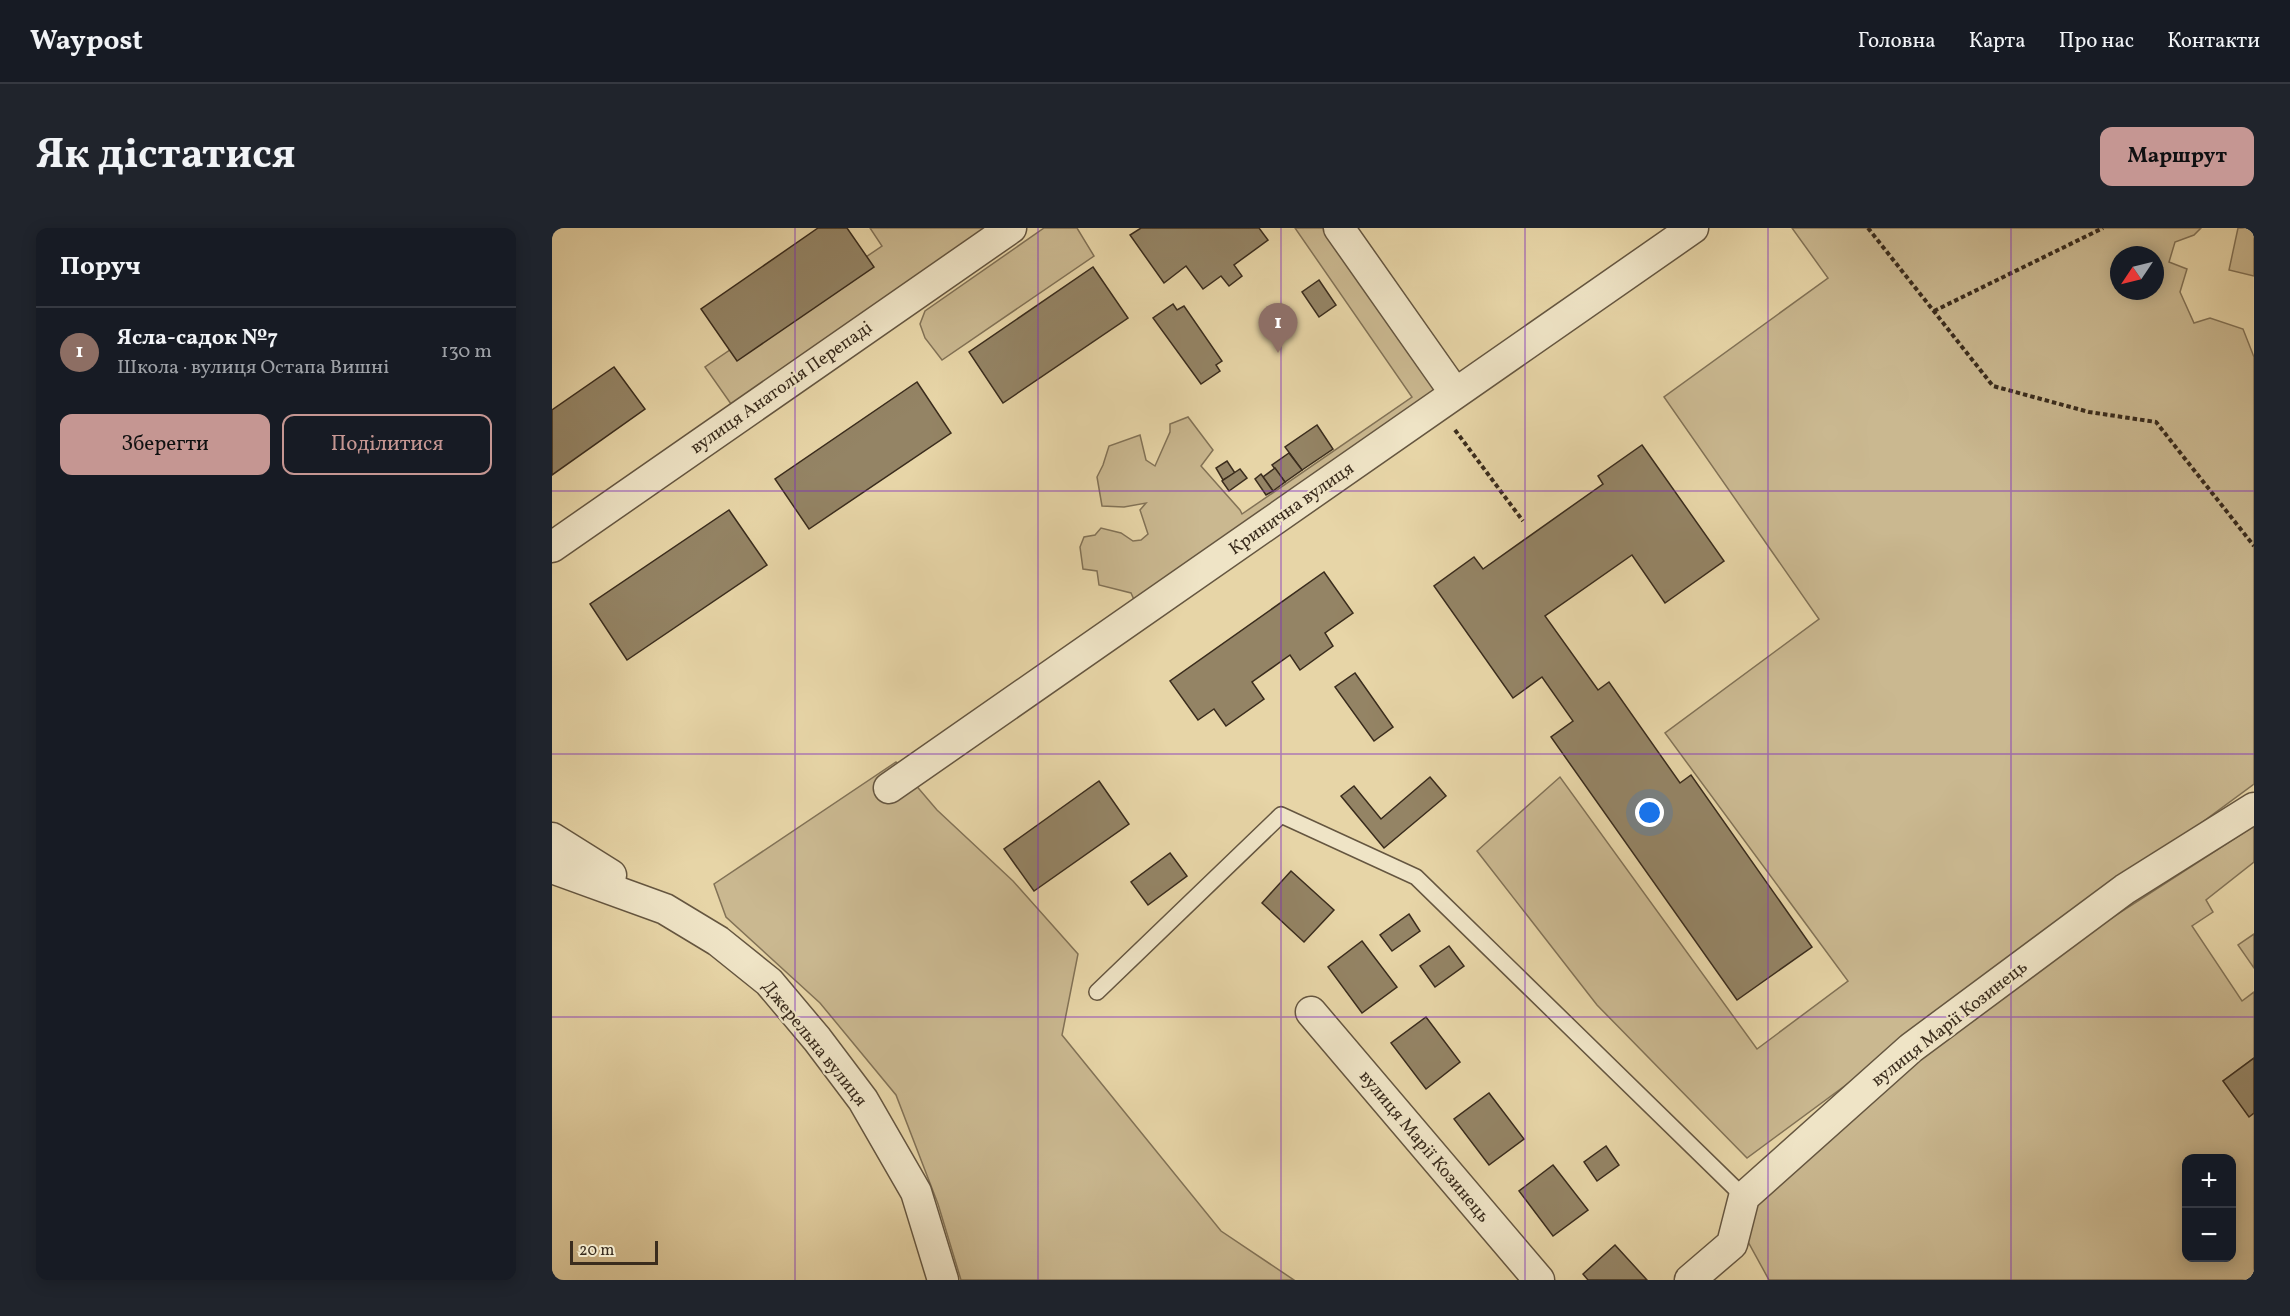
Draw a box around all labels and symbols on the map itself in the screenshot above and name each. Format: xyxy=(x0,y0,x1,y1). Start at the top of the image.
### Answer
north arrow xyxy=(2110,246,2164,300)
pin: 1 xyxy=(1258,304,1298,353)
street label: вулиця Анатолія Перепаді xyxy=(686,316,878,461)
street label: Кринична вулиця xyxy=(1224,457,1359,562)
your location xyxy=(1635,798,1664,827)
street label: вулиця Марії Козинець xyxy=(1867,955,2033,1093)
street label: Джерельна вулиця xyxy=(755,976,872,1112)
street label: вулиця Марії Козинець xyxy=(1353,1065,1495,1229)
scale bar xyxy=(570,1238,658,1266)

